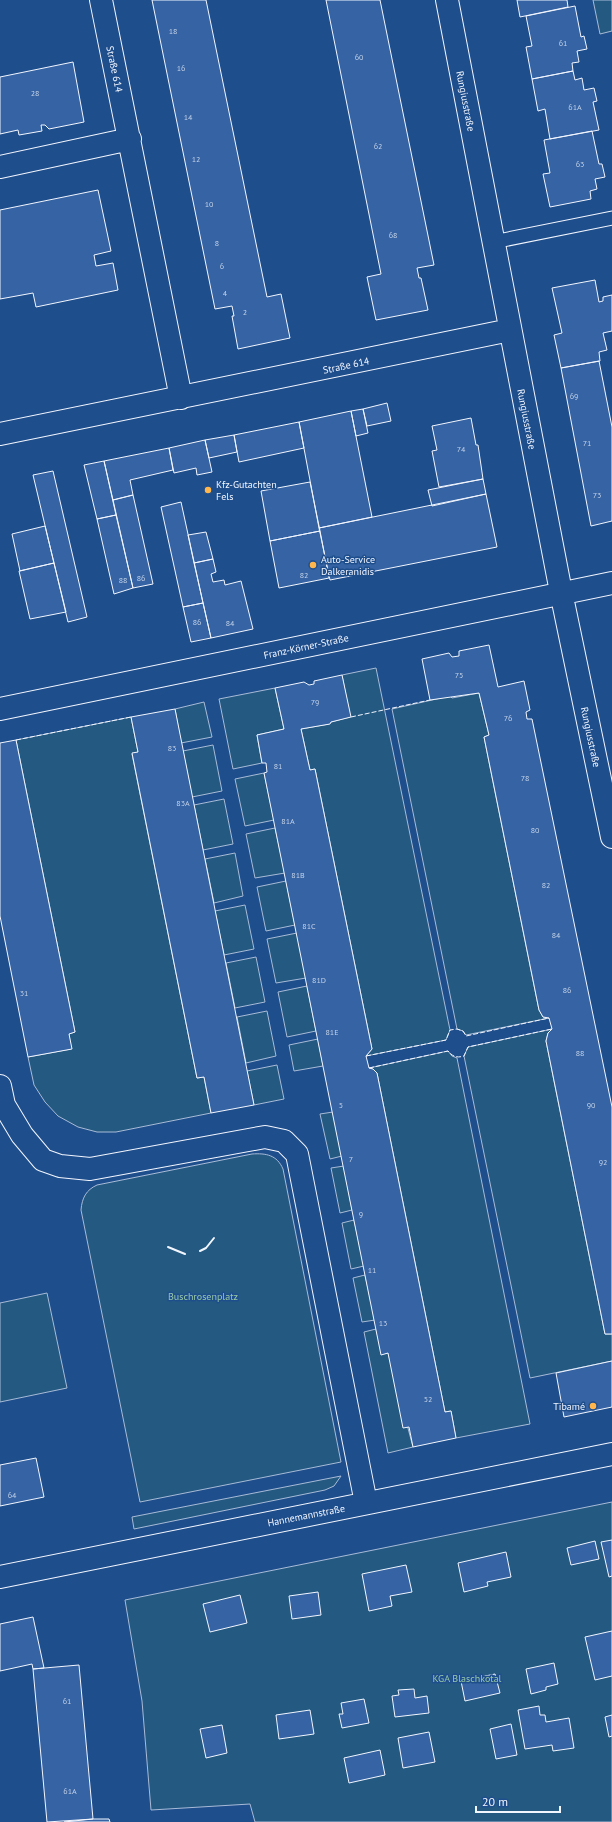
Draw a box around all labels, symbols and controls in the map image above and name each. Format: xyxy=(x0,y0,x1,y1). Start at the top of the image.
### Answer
house number: 18 xyxy=(169,26,177,36)
house number: 61 xyxy=(559,38,567,48)
street label: Straße 614 xyxy=(103,45,126,94)
house number: 60 xyxy=(355,52,364,62)
house number: 16 xyxy=(177,63,185,73)
street label: Rungiusstraße xyxy=(453,70,478,132)
house number: 28 xyxy=(31,88,39,98)
house number: 61A xyxy=(568,102,582,112)
house number: 14 xyxy=(184,112,193,122)
house number: 62 xyxy=(374,141,382,151)
house number: 12 xyxy=(192,154,200,164)
house number: 63 xyxy=(576,159,584,169)
house number: 10 xyxy=(205,199,214,209)
house number: 68 xyxy=(389,230,397,240)
house number: 8 xyxy=(215,238,219,248)
house number: 6 xyxy=(220,261,224,271)
house number: 4 xyxy=(223,288,228,298)
house number: 2 xyxy=(243,307,247,317)
street label: Straße 614 xyxy=(322,354,371,377)
street label: Rungiusstraße xyxy=(514,388,539,450)
house number: 69 xyxy=(570,391,578,401)
house number: 71 xyxy=(583,438,591,448)
house number: 74 xyxy=(457,444,466,454)
place label: Kfz-Gutachten Fels xyxy=(216,478,277,503)
marker: Kfz-Gutachten Fels xyxy=(203,485,213,495)
house number: 73 xyxy=(593,490,601,500)
place label: Auto-Service Dalkeranidis xyxy=(321,553,375,578)
marker: Auto-Service Dalkeranidis xyxy=(308,560,318,570)
house number: 82 xyxy=(300,570,308,580)
house number: 86 xyxy=(137,573,145,583)
house number: 88 xyxy=(119,575,127,585)
house number: 86 xyxy=(193,617,201,627)
house number: 84 xyxy=(226,618,235,628)
street label: Franz-Körner-Straße xyxy=(262,631,350,662)
house number: 75 xyxy=(455,670,463,680)
house number: 79 xyxy=(311,697,319,707)
street label: Rungiusstraße xyxy=(578,706,603,768)
house number: 76 xyxy=(504,713,512,723)
house number: 83 xyxy=(168,743,176,753)
house number: 81 xyxy=(274,761,282,771)
house number: 78 xyxy=(521,773,529,783)
house number: 83A xyxy=(176,798,190,808)
house number: 81A xyxy=(281,816,295,826)
house number: 80 xyxy=(531,825,540,835)
house number: 81B xyxy=(291,870,305,880)
house number: 82 xyxy=(542,880,550,890)
house number: 81C xyxy=(302,921,316,931)
house number: 84 xyxy=(552,930,561,940)
house number: 81D xyxy=(312,975,326,985)
house number: 86 xyxy=(563,985,571,995)
house number: 31 xyxy=(20,988,28,998)
house number: 81E xyxy=(325,1027,339,1037)
house number: 88 xyxy=(576,1048,584,1058)
house number: 5 xyxy=(339,1100,343,1110)
house number: 90 xyxy=(587,1100,596,1110)
house number: 7 xyxy=(349,1154,353,1164)
house number: 92 xyxy=(599,1157,607,1167)
house number: 9 xyxy=(359,1209,363,1219)
house number: 11 xyxy=(368,1265,376,1275)
park label: Buschrosenplatz xyxy=(168,1290,238,1303)
house number: 13 xyxy=(379,1318,387,1328)
house number: 52 xyxy=(424,1394,432,1404)
place label: Tibamé xyxy=(553,1400,585,1413)
marker: Tibamé xyxy=(588,1401,598,1411)
house number: 64 xyxy=(8,1490,17,1500)
street label: Hannemannstraße xyxy=(266,1502,346,1529)
park label: KGA Blaschkotal xyxy=(432,1672,502,1685)
house number: 61 xyxy=(63,1696,71,1706)
house number: 61A xyxy=(63,1786,77,1796)
scale bar xyxy=(476,1788,560,1814)
text: 20 m xyxy=(482,1794,508,1809)

